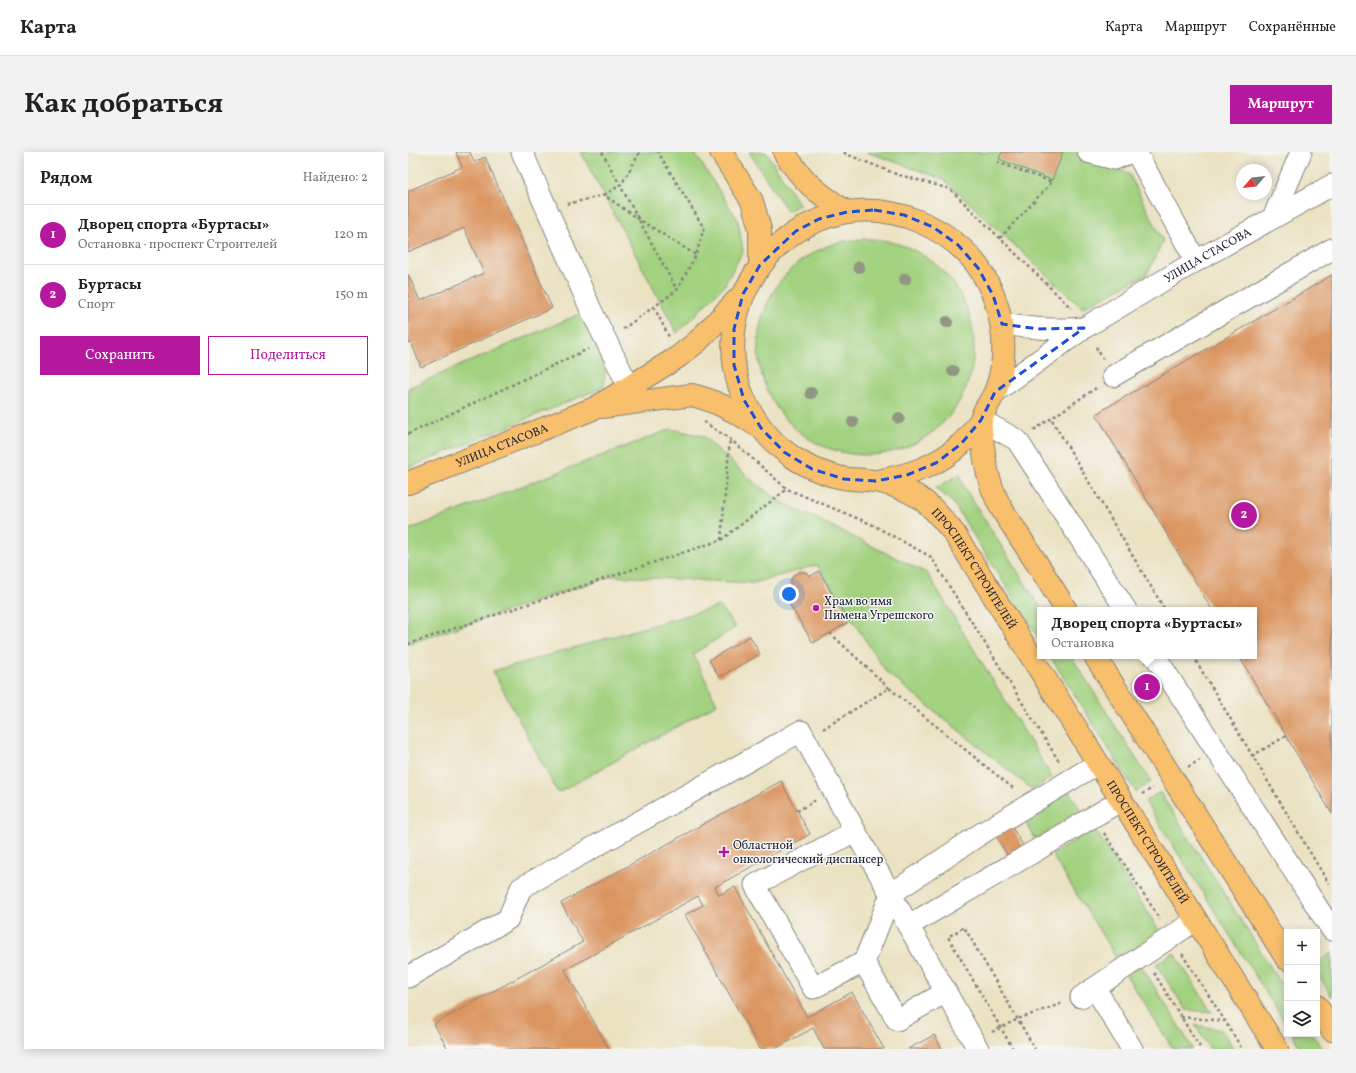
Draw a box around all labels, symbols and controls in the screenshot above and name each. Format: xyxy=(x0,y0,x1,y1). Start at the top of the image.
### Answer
text: Карта xyxy=(20,15,77,41)
text: Карта xyxy=(1105,18,1143,37)
text: Маршрут xyxy=(1165,18,1227,37)
text: Сохранённые xyxy=(1249,18,1336,37)
text: Как добраться xyxy=(24,85,223,124)
button: Маршрут xyxy=(1230,85,1332,124)
north arrow xyxy=(1236,164,1272,200)
text: Рядом xyxy=(40,167,93,190)
text: Найдено: 2 xyxy=(303,169,368,187)
text: Дворец спорта «Буртасы» xyxy=(78,215,269,236)
street label: УЛИЦА СТАСОВА xyxy=(1161,224,1255,287)
text: 1 xyxy=(50,226,56,244)
text: 120 m xyxy=(334,226,368,244)
text: Остановка · проспект Строителей xyxy=(78,236,277,254)
text: Буртасы xyxy=(78,275,142,296)
text: 2 xyxy=(50,286,56,304)
text: 150 m xyxy=(335,286,368,304)
text: Спорт xyxy=(78,296,115,314)
button: Сохранить xyxy=(40,336,200,375)
button: Поделиться xyxy=(208,336,368,375)
street label: УЛИЦА СТАСОВА xyxy=(454,420,551,472)
pin: 2 xyxy=(1231,500,1257,530)
street label: ПРОСПЕКТ СТРОИТЕЛЕЙ xyxy=(927,505,1020,633)
your location xyxy=(779,584,799,604)
place label: Храм во имя Пимена Угрешского xyxy=(824,594,934,624)
marker: Храм во имя Пимена Угрешского xyxy=(811,603,821,613)
popup xyxy=(1037,607,1257,659)
text: Дворец спорта «Буртасы» xyxy=(1051,614,1243,635)
text: Остановка xyxy=(1051,635,1115,653)
pin: 1 xyxy=(1134,672,1160,702)
street label: ПРОСПЕКТ СТРОИТЕЛЕЙ xyxy=(1102,778,1192,907)
place label: Областной онкологический диспансер xyxy=(733,838,883,868)
marker: Областной онкологический диспансер xyxy=(718,846,730,858)
map controls xyxy=(1284,929,1320,1037)
button: + xyxy=(1284,929,1320,965)
button: − xyxy=(1284,965,1320,1001)
button: layers xyxy=(1284,1001,1320,1037)

